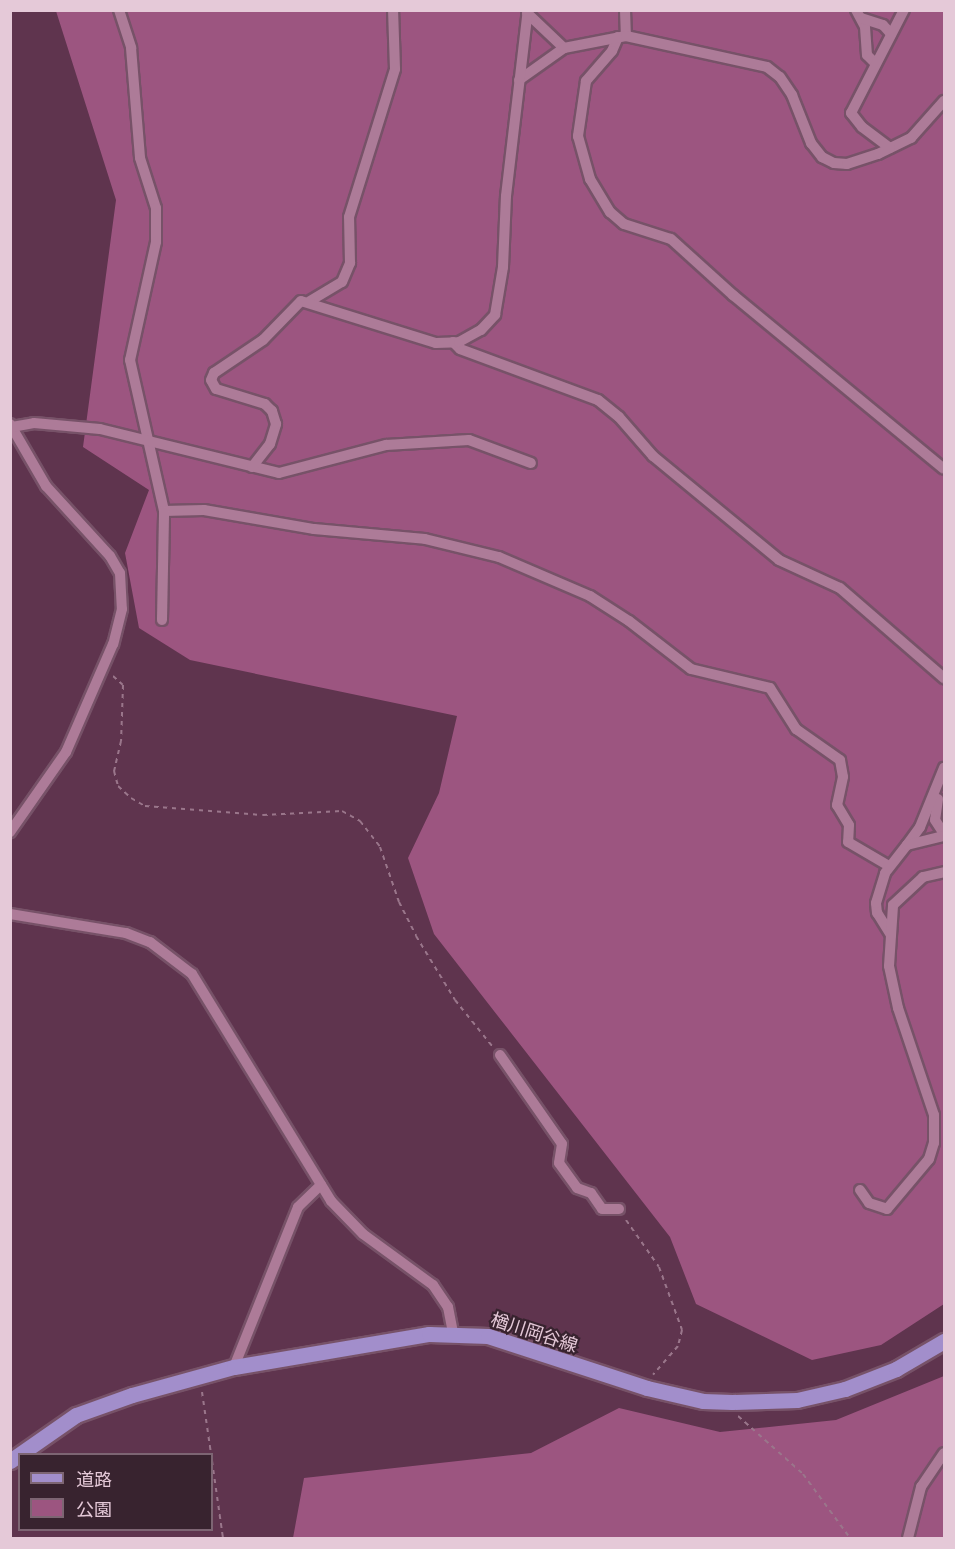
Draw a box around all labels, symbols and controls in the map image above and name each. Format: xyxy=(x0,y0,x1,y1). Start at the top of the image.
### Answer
street label: 楢川岡谷線 xyxy=(488,1309,580,1357)
legend xyxy=(18,1453,213,1531)
text: 道路 xyxy=(76,1469,112,1491)
text: 公園 xyxy=(76,1499,112,1521)

